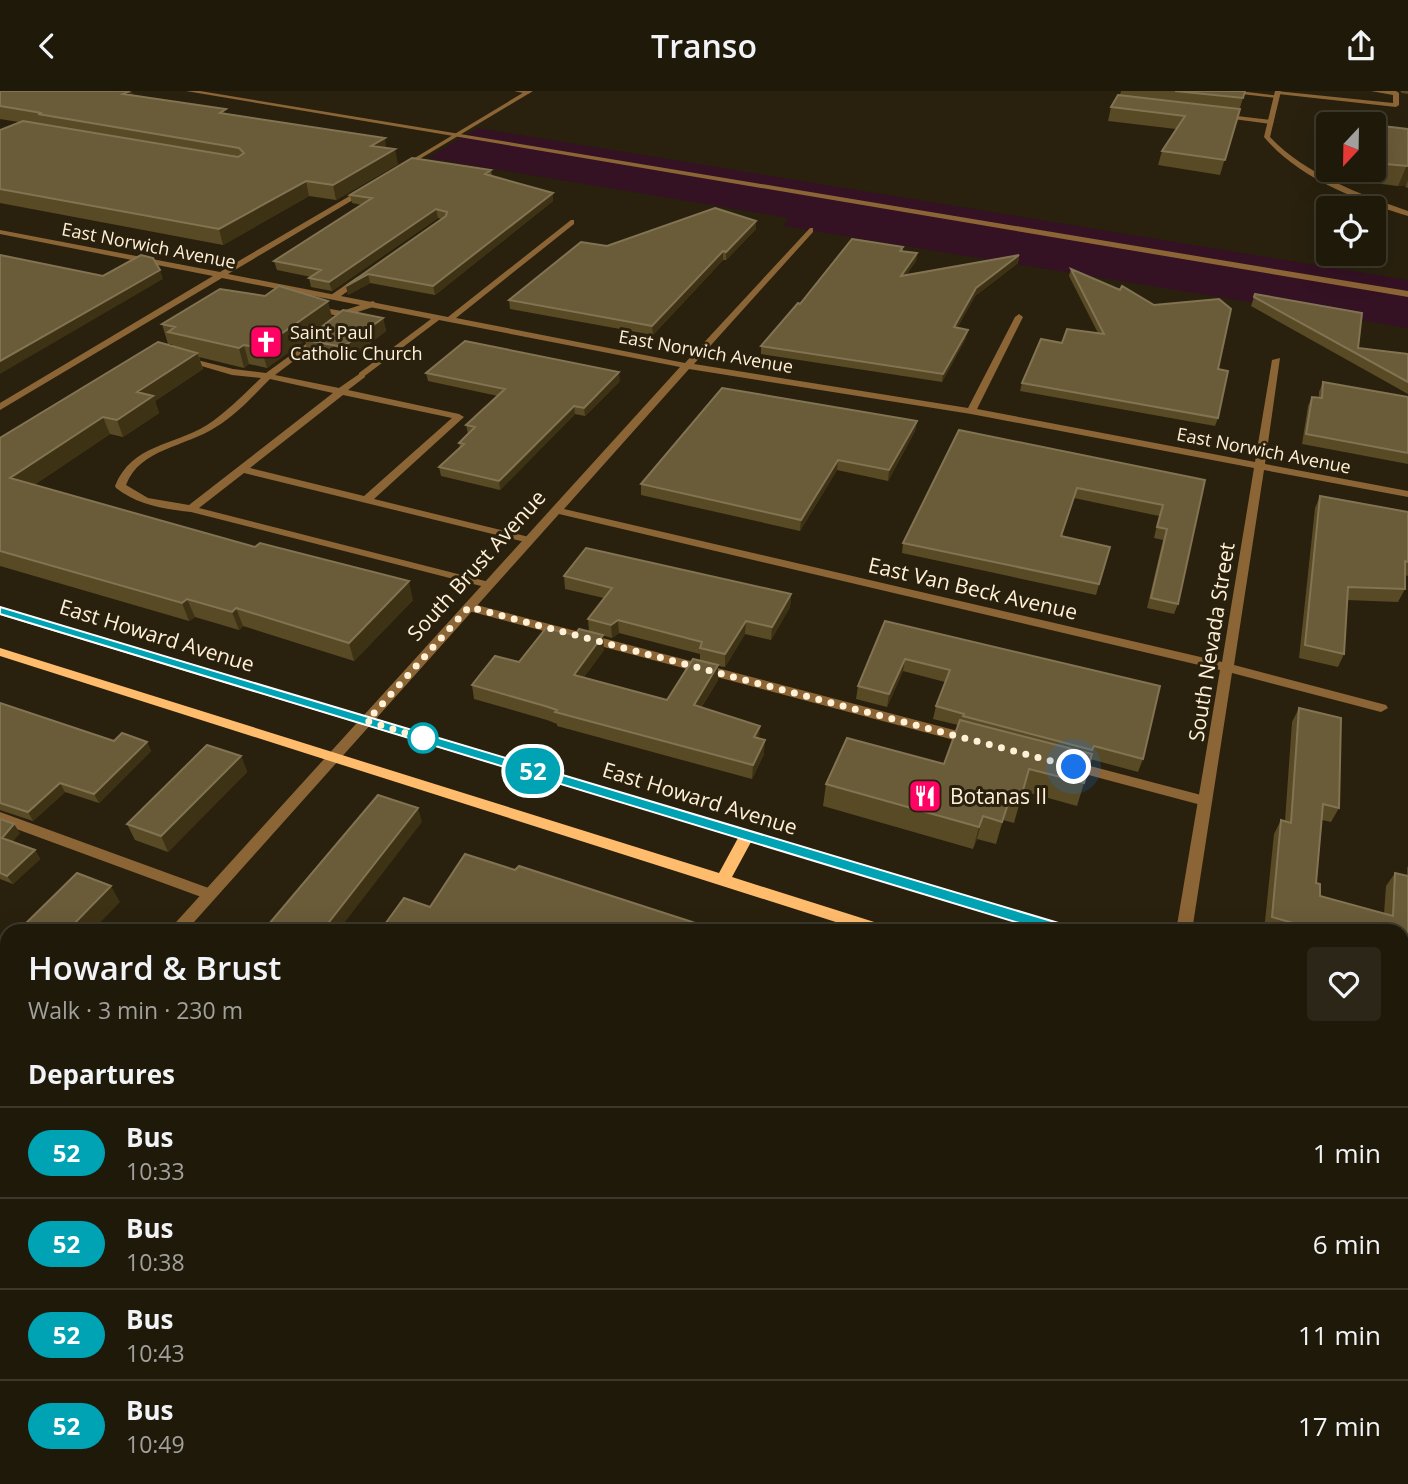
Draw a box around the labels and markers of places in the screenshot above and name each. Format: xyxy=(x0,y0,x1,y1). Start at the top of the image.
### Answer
place label: Saint Paul Catholic Church xyxy=(290,320,422,365)
church icon: Saint Paul Catholic Church xyxy=(247,323,285,361)
unlabelled marker xyxy=(408,723,438,753)
restaurant icon: Botanas II xyxy=(906,777,944,815)
place label: Botanas II xyxy=(950,782,1047,810)

